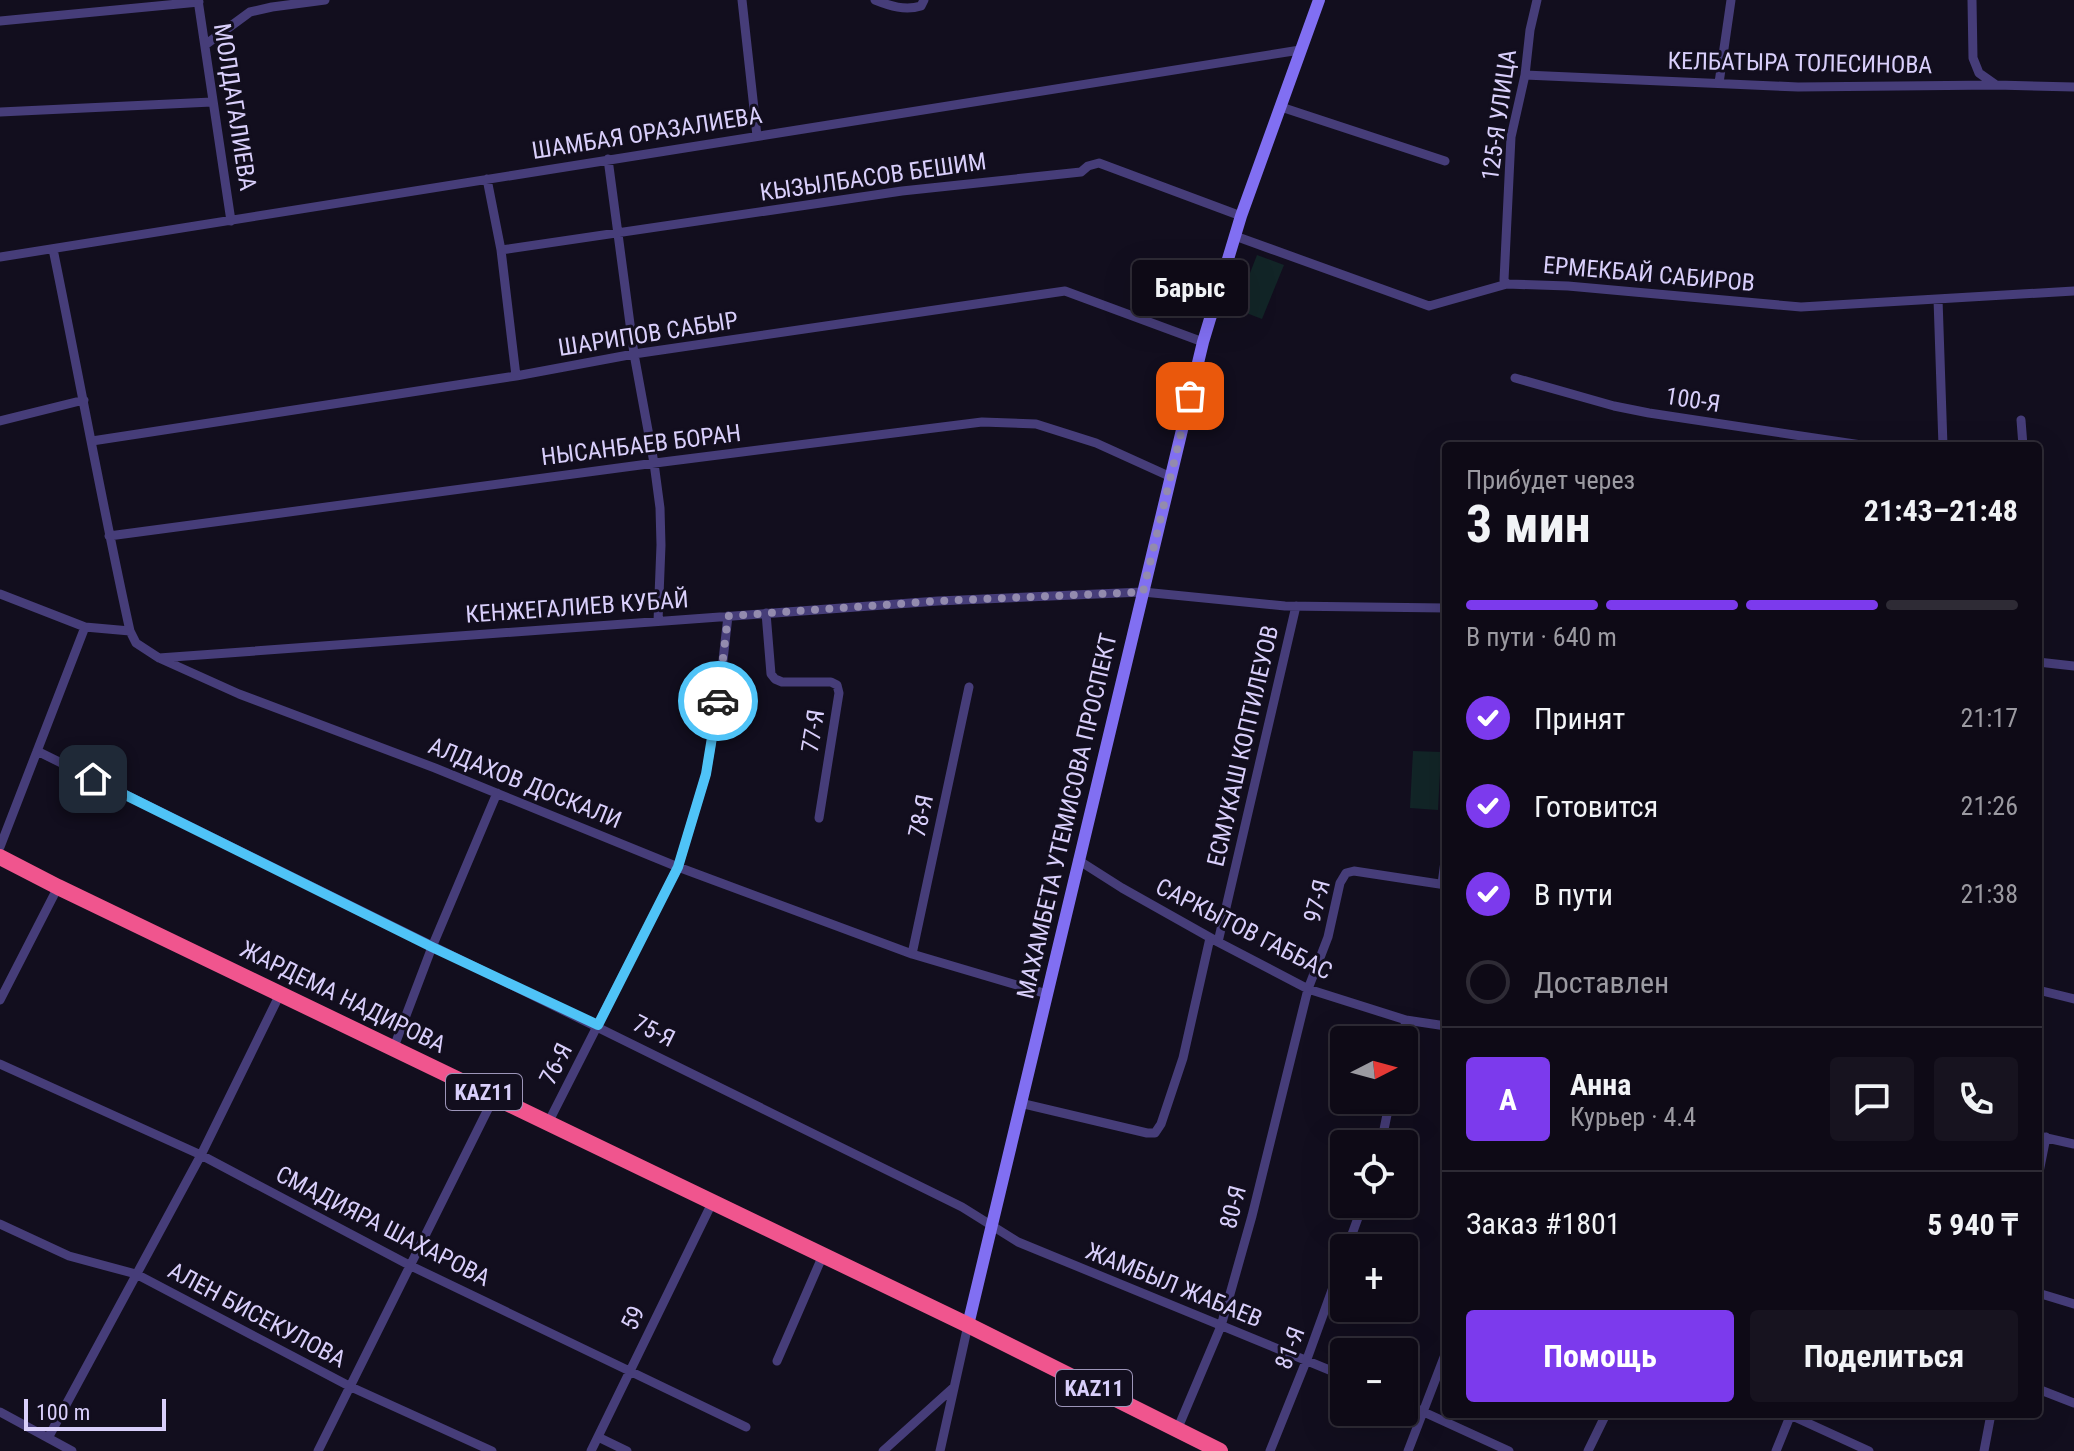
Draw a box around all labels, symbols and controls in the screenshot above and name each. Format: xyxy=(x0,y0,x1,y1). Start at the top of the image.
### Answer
street label: МОЛДАГАЛИЕВА xyxy=(208,21,262,193)
street label: КЕЛБАТЫРА ТОЛЕСИНОВА xyxy=(1668,47,1933,79)
street label: 125-Я УЛИЦА xyxy=(1476,48,1522,182)
street label: ШАМБАЯ ОРАЗАЛИЕВА xyxy=(530,101,764,165)
street label: КЫЗЫЛБАСОВ БЕШИМ xyxy=(758,147,988,207)
street label: ЕРМЕКБАЙ САБИРОВ xyxy=(1542,251,1756,297)
callout: Барыс xyxy=(1132,260,1248,316)
text: Барыс xyxy=(1155,273,1225,303)
street label: ШАРИПОВ САБЫР xyxy=(556,306,740,362)
pin xyxy=(1156,362,1224,430)
icon: bag xyxy=(1168,374,1212,418)
street label: 100-Я xyxy=(1664,382,1722,418)
street label: НЫСАНБАЕВ БОРАН xyxy=(540,419,742,471)
text: Прибудет через xyxy=(1466,465,1635,495)
text: 21:43–21:48 xyxy=(1864,493,2018,528)
text: 3 мин xyxy=(1466,494,1591,555)
street label: КЕНЖЕГАЛИЕВ КУБАЙ xyxy=(465,585,689,629)
text: В пути · 640 m xyxy=(1466,622,1617,652)
street label: ЕСМУКАШ КОПТИЛЕУОВ xyxy=(1202,623,1284,869)
street label: МАХАМБЕТА УТЕМИСОВА ПРОСПЕКТ xyxy=(1011,631,1123,1001)
courier xyxy=(678,661,758,741)
icon: car xyxy=(696,679,740,723)
icon: check xyxy=(1466,696,1510,740)
text: Принят xyxy=(1534,701,1625,736)
text: 21:17 xyxy=(1961,703,2018,733)
street label: 77-Я xyxy=(796,707,830,755)
street label: АЛДАХОВ ДОСКАЛИ xyxy=(424,732,626,834)
pin xyxy=(59,745,127,813)
icon: home xyxy=(71,757,115,801)
icon: check xyxy=(1466,784,1510,828)
text: Готовится xyxy=(1534,789,1658,824)
text: 21:26 xyxy=(1961,791,2018,821)
street label: 78-Я xyxy=(903,792,939,840)
street label: САРКЫТОВ ГАББАС xyxy=(1151,872,1337,986)
icon: check xyxy=(1466,872,1510,916)
street label: 97-Я xyxy=(1298,877,1336,925)
text: В пути xyxy=(1534,877,1613,912)
text: 21:38 xyxy=(1961,879,2018,909)
street label: ЖАРДЕМА НАДИРОВА xyxy=(236,935,450,1059)
text: Доставлен xyxy=(1534,965,1669,1000)
street label: 75-Я xyxy=(628,1009,680,1053)
north arrow xyxy=(1330,1026,1418,1114)
map controls xyxy=(1330,1026,1418,1426)
street label: 76-Я xyxy=(534,1038,578,1090)
button: chat xyxy=(1830,1057,1914,1141)
button: phone xyxy=(1934,1057,2018,1141)
text: Анна xyxy=(1570,1067,1631,1102)
road number: KAZ11 xyxy=(446,1074,522,1110)
text: А xyxy=(1499,1082,1517,1117)
text: Курьер · 4.4 xyxy=(1570,1102,1696,1132)
button: locate xyxy=(1330,1130,1418,1218)
street label: СМАДИЯРА ШАХАРОВА xyxy=(271,1160,495,1292)
street label: 80-Я xyxy=(1214,1183,1252,1231)
text: Заказ #1801 xyxy=(1466,1206,1621,1241)
text: 5 940 ₸ xyxy=(1927,1207,2018,1242)
button: + xyxy=(1330,1234,1418,1322)
street label: ЖАМБЫЛ ЖАБАЕВ xyxy=(1082,1237,1266,1333)
street label: АЛЕН БИСЕКУЛОВА xyxy=(164,1256,351,1374)
street label: 59 xyxy=(615,1301,651,1335)
button: Помощь xyxy=(1466,1310,1734,1402)
button: Поделиться xyxy=(1750,1310,2018,1402)
street label: 81-Я xyxy=(1269,1323,1311,1373)
button: − xyxy=(1330,1338,1418,1426)
road number: KAZ11 xyxy=(1056,1370,1132,1406)
scale bar xyxy=(24,1395,166,1431)
text: 100 m xyxy=(36,1400,90,1425)

